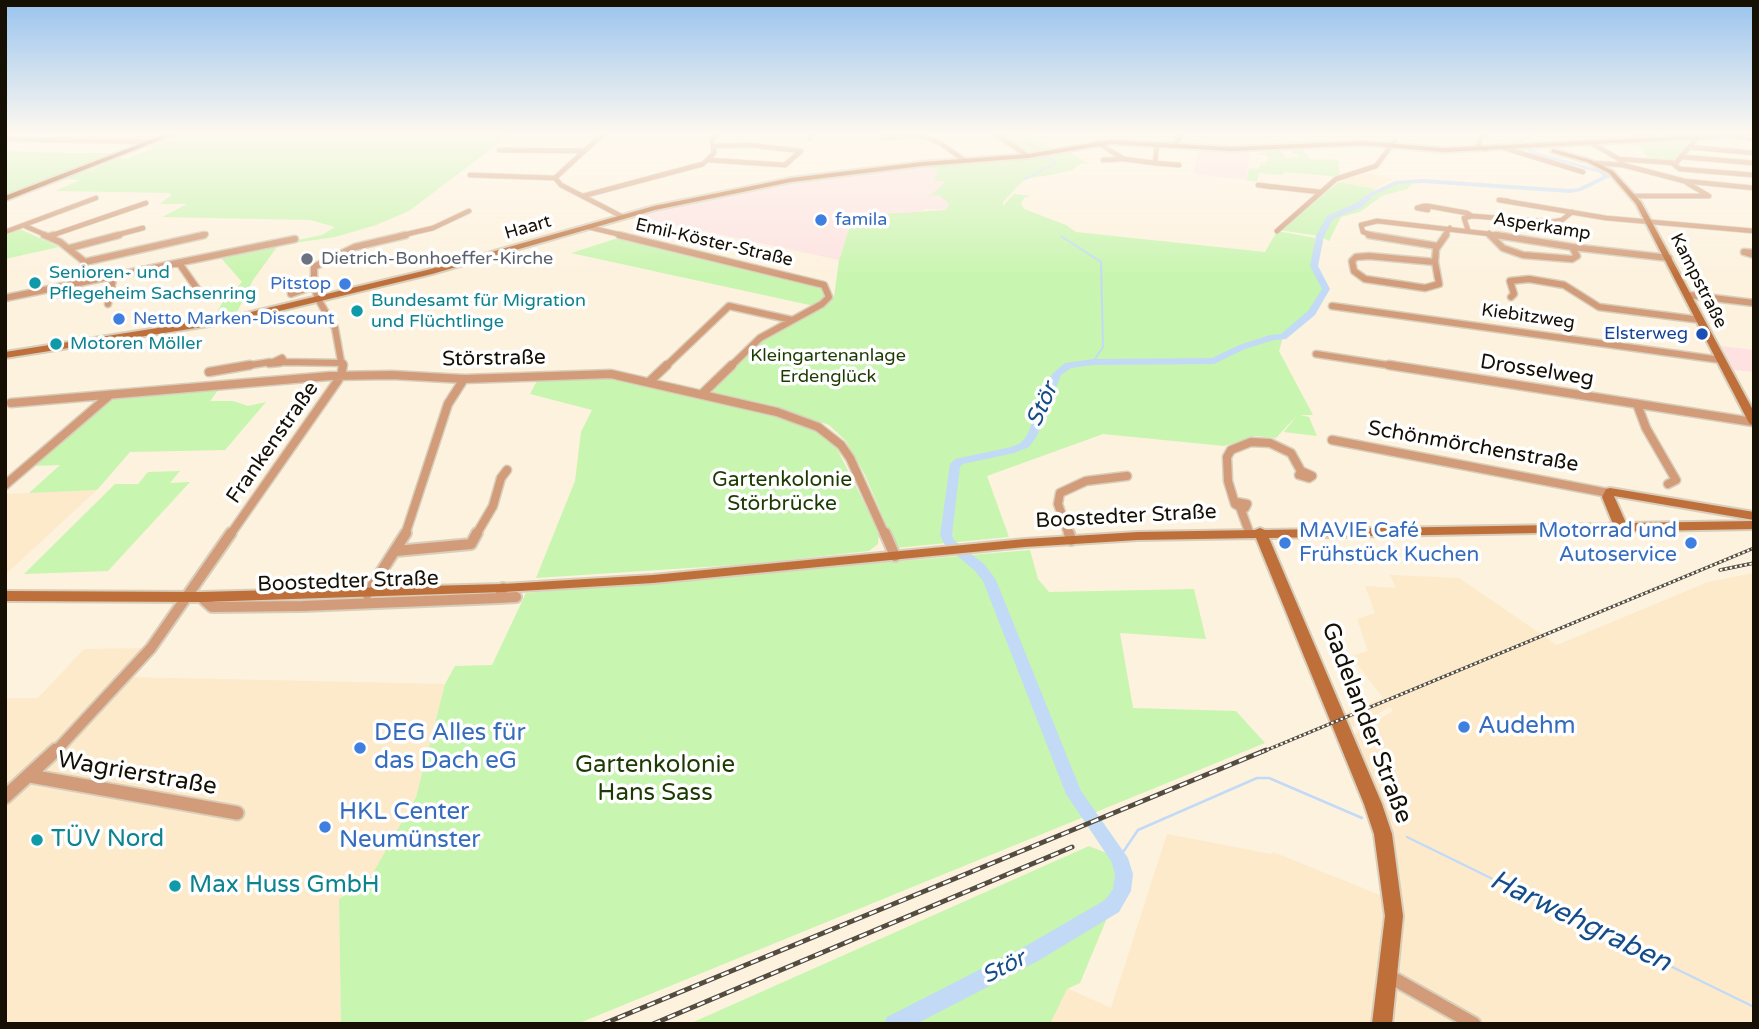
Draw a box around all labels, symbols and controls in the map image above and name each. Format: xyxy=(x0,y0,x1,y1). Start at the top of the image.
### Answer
place label: famila xyxy=(835,209,887,231)
street label: Asperkamp xyxy=(1492,209,1592,245)
street label: Haart xyxy=(502,211,554,245)
marker: famila xyxy=(813,212,829,228)
street label: Emil-Köster-Straße xyxy=(633,214,795,272)
street label: Kampstraße xyxy=(1665,230,1731,332)
place label: Dietrich-Bonhoeffer-Kirche xyxy=(321,248,553,270)
marker: Dietrich-Bonhoeffer-Kirche xyxy=(299,251,315,267)
place label: Senioren- und Pflegeheim Sachsenring xyxy=(49,262,256,304)
place label: Pitstop xyxy=(270,273,331,295)
marker: Senioren- und Pflegeheim Sachsenring xyxy=(27,275,43,291)
marker: Pitstop xyxy=(337,276,353,292)
place label: Bundesamt für Migration und Flüchtlinge xyxy=(371,290,586,332)
street label: Kiebitzweg xyxy=(1480,300,1576,334)
marker: Bundesamt für Migration und Flüchtlinge xyxy=(349,303,365,319)
place label: Netto Marken-Discount xyxy=(133,308,335,330)
marker: Netto Marken-Discount xyxy=(111,311,127,327)
place label: Elsterweg xyxy=(1604,323,1688,345)
marker: Elsterweg xyxy=(1694,326,1710,342)
place label: Motoren Möller xyxy=(70,333,202,355)
marker: Motoren Möller xyxy=(48,336,64,352)
street label: Störstraße xyxy=(442,345,546,373)
park label: Kleingartenanlage Erdenglück xyxy=(750,345,906,388)
street label: Drosselweg xyxy=(1478,350,1596,392)
street label: Frankenstraße xyxy=(222,377,324,509)
water label: Stör xyxy=(1021,379,1065,431)
street label: Schönmörchenstraße xyxy=(1366,416,1580,478)
park label: Gartenkolonie Störbrücke xyxy=(712,467,852,517)
street label: Boostedter Straße xyxy=(1035,500,1217,534)
place label: MAVIE Café Frühstück Kuchen xyxy=(1299,518,1479,568)
place label: Motorrad und Autoservice xyxy=(1538,518,1677,568)
marker: MAVIE Café Frühstück Kuchen xyxy=(1277,535,1293,551)
marker: Motorrad und Autoservice xyxy=(1683,535,1699,551)
street label: Boostedter Straße xyxy=(257,566,439,598)
street label: Gadelander Straße xyxy=(1314,618,1418,828)
place label: Audehm xyxy=(1478,713,1576,741)
marker: Audehm xyxy=(1456,719,1472,735)
place label: DEG Alles für das Dach eG xyxy=(374,720,526,776)
marker: DEG Alles für das Dach eG xyxy=(352,740,368,756)
street label: Wagrierstraße xyxy=(55,746,219,802)
park label: Gartenkolonie Hans Sass xyxy=(575,752,735,808)
place label: HKL Center Neumünster xyxy=(339,799,481,855)
marker: HKL Center Neumünster xyxy=(317,819,333,835)
place label: TÜV Nord xyxy=(51,826,164,854)
marker: TÜV Nord xyxy=(29,832,45,848)
water label: Harwehgraben xyxy=(1484,864,1676,980)
place label: Max Huss GmbH xyxy=(189,872,380,900)
marker: Max Huss GmbH xyxy=(167,878,183,894)
water label: Stör xyxy=(978,945,1030,991)

